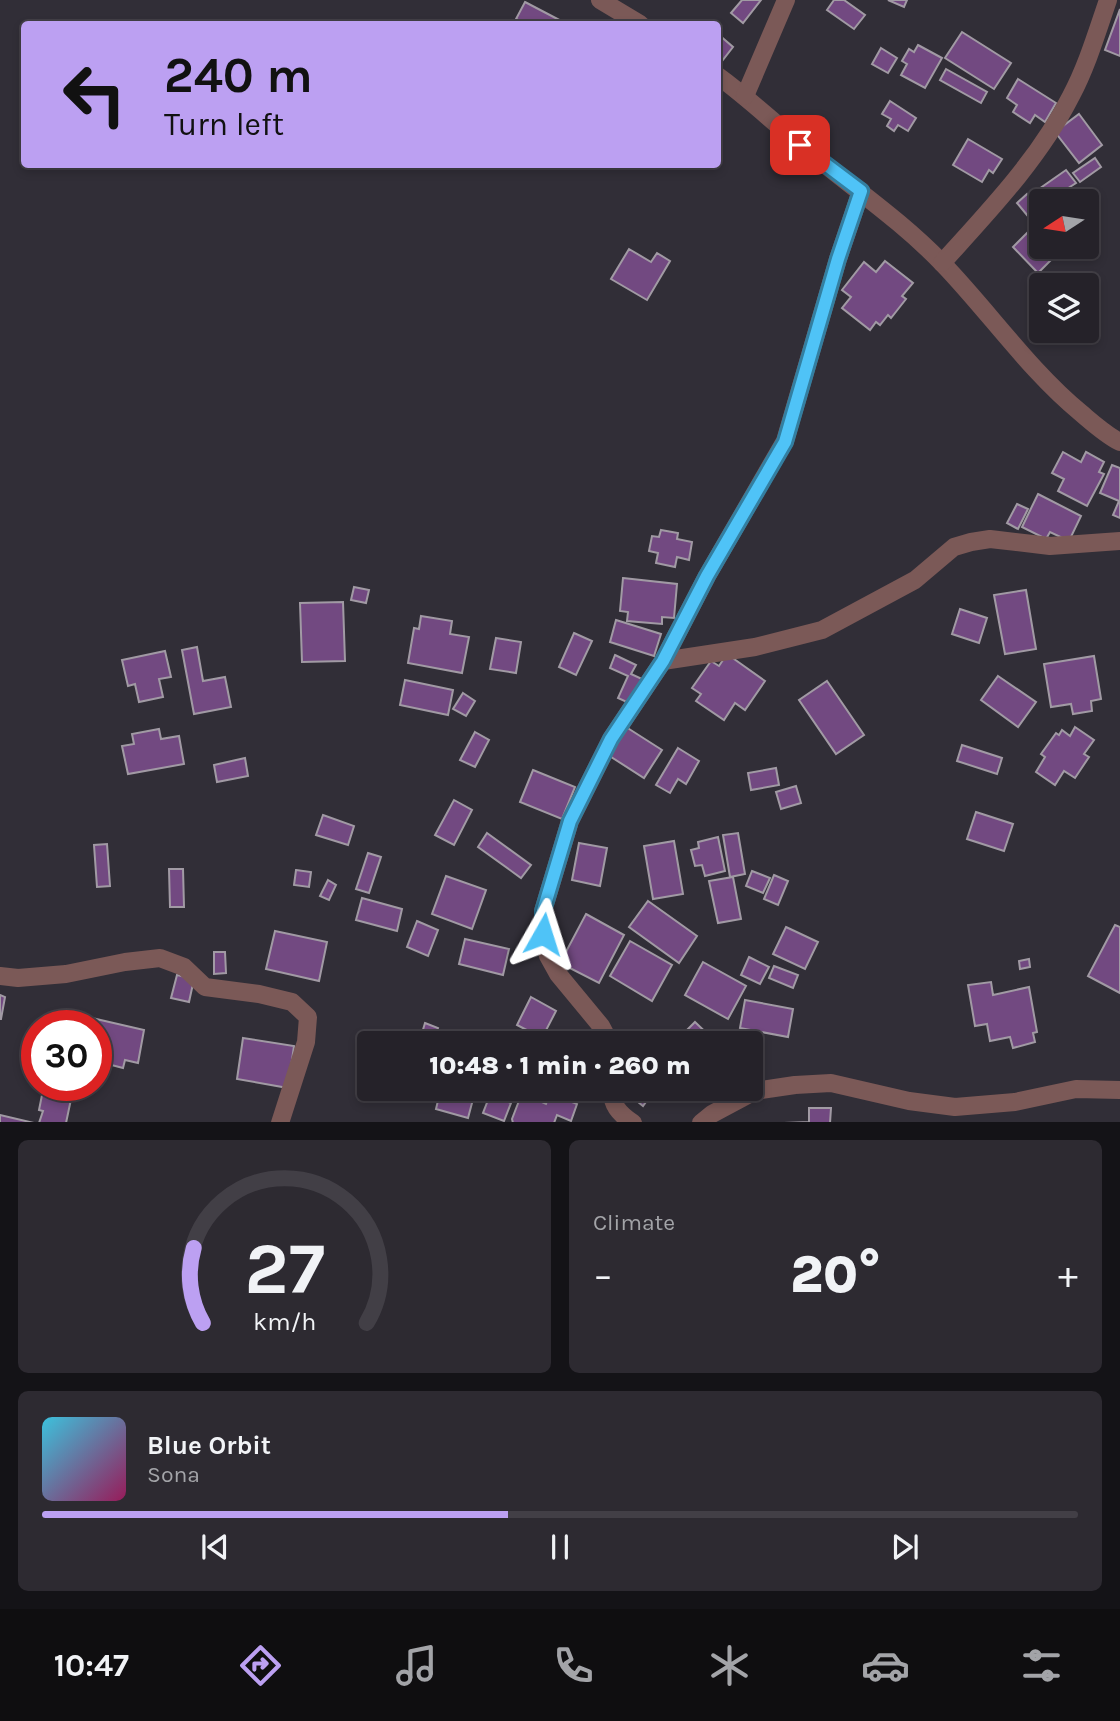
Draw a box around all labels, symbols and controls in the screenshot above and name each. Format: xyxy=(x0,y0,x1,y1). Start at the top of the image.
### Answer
text: 240 m xyxy=(164,47,313,104)
icon: left xyxy=(49,49,140,140)
text: Turn left xyxy=(164,106,284,143)
pin xyxy=(770,115,830,175)
icon: arrive xyxy=(781,126,819,164)
north arrow xyxy=(1029,189,1099,259)
map controls xyxy=(1029,189,1099,343)
button: layers xyxy=(1029,273,1099,343)
position arrow xyxy=(506,897,580,971)
speed limit sign: 30 xyxy=(21,1010,112,1101)
text: 10:48 · 1 min · 260 m xyxy=(429,1050,691,1081)
text: Climate xyxy=(593,1209,675,1236)
text: 27 xyxy=(244,1226,325,1311)
text: 20° xyxy=(790,1244,881,1305)
text: − xyxy=(593,1253,613,1298)
text: + xyxy=(1058,1253,1078,1298)
text: km/h xyxy=(253,1306,316,1335)
text: Blue Orbit xyxy=(147,1430,271,1461)
text: Sona xyxy=(147,1461,200,1488)
icon: previous xyxy=(196,1528,234,1566)
icon: pause xyxy=(541,1528,579,1566)
icon: next xyxy=(886,1528,924,1566)
icon: directions xyxy=(236,1641,285,1690)
icon: music xyxy=(392,1641,441,1690)
icon: phone xyxy=(549,1641,598,1690)
icon: climate xyxy=(705,1641,754,1690)
icon: car xyxy=(861,1641,910,1690)
icon: filters xyxy=(1017,1641,1066,1690)
text: 10:47 xyxy=(54,1647,129,1684)

